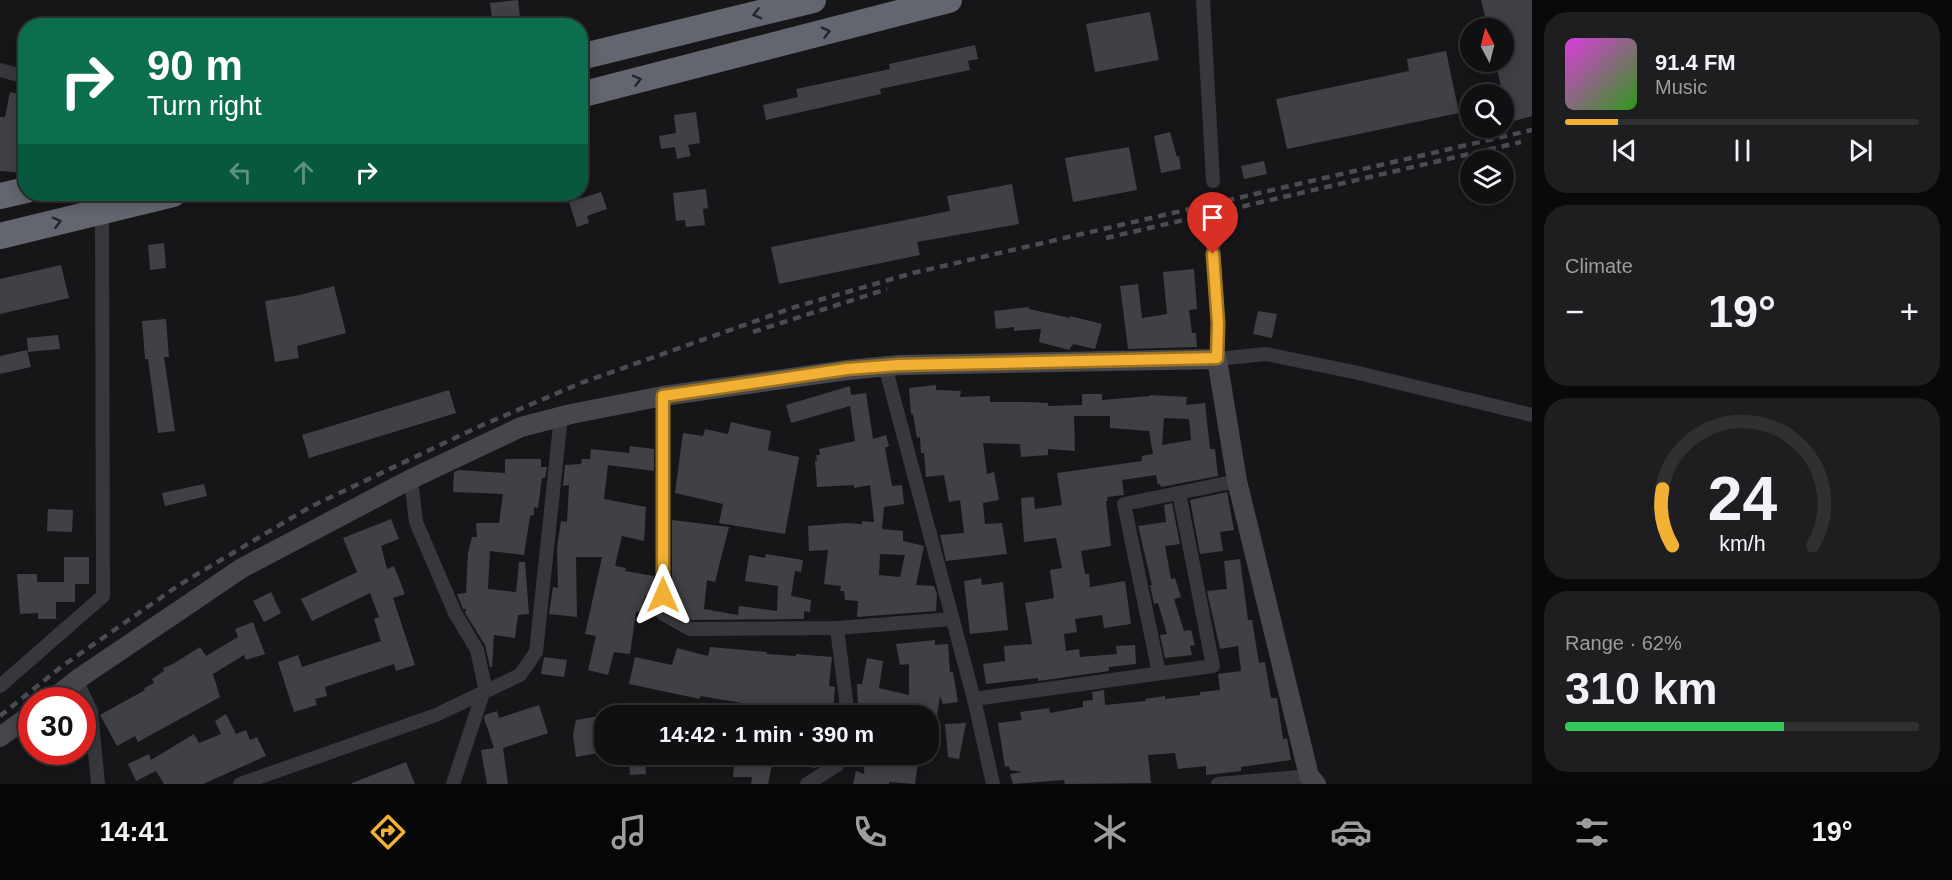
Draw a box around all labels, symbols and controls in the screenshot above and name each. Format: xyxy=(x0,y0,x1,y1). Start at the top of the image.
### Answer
one-way arrow xyxy=(752,6,762,19)
north arrow xyxy=(1460,18,1514,72)
map controls xyxy=(1460,18,1514,204)
one-way arrow xyxy=(821,26,831,39)
icon: right xyxy=(48,42,126,120)
text: 90 m xyxy=(147,42,243,89)
text: 91.4 FM xyxy=(1655,50,1736,75)
one-way arrow xyxy=(632,75,642,88)
text: Music xyxy=(1655,76,1707,98)
button: search xyxy=(1460,84,1514,138)
text: Turn right xyxy=(147,91,262,121)
icon: previous xyxy=(1608,134,1641,167)
icon: pause xyxy=(1726,134,1759,167)
icon: next xyxy=(1844,134,1877,167)
button: layers xyxy=(1460,150,1514,204)
icon: left xyxy=(224,156,257,189)
icon: ahead xyxy=(287,156,320,189)
icon: right xyxy=(350,156,383,189)
pin xyxy=(1187,192,1238,254)
icon: arrive xyxy=(1196,201,1229,234)
one-way arrow xyxy=(52,216,62,229)
text: Climate xyxy=(1565,255,1633,277)
text: 19° xyxy=(1708,286,1776,337)
text: − xyxy=(1565,293,1584,330)
text: + xyxy=(1900,293,1919,330)
text: 24 xyxy=(1707,464,1777,533)
text: km/h xyxy=(1719,532,1765,556)
position arrow xyxy=(631,563,695,627)
text: Range · 62% xyxy=(1565,632,1682,654)
text: 310 km xyxy=(1565,663,1718,714)
speed limit sign: 30 xyxy=(18,687,96,765)
text: 14:42 · 1 min · 390 m xyxy=(659,722,874,747)
icon: directions xyxy=(367,811,409,853)
icon: music xyxy=(608,811,650,853)
icon: phone xyxy=(849,811,891,853)
icon: climate xyxy=(1089,811,1131,853)
icon: car xyxy=(1330,811,1372,853)
icon: filters xyxy=(1571,811,1613,853)
text: 14:41 xyxy=(99,817,168,847)
text: 19° xyxy=(1812,817,1853,847)

